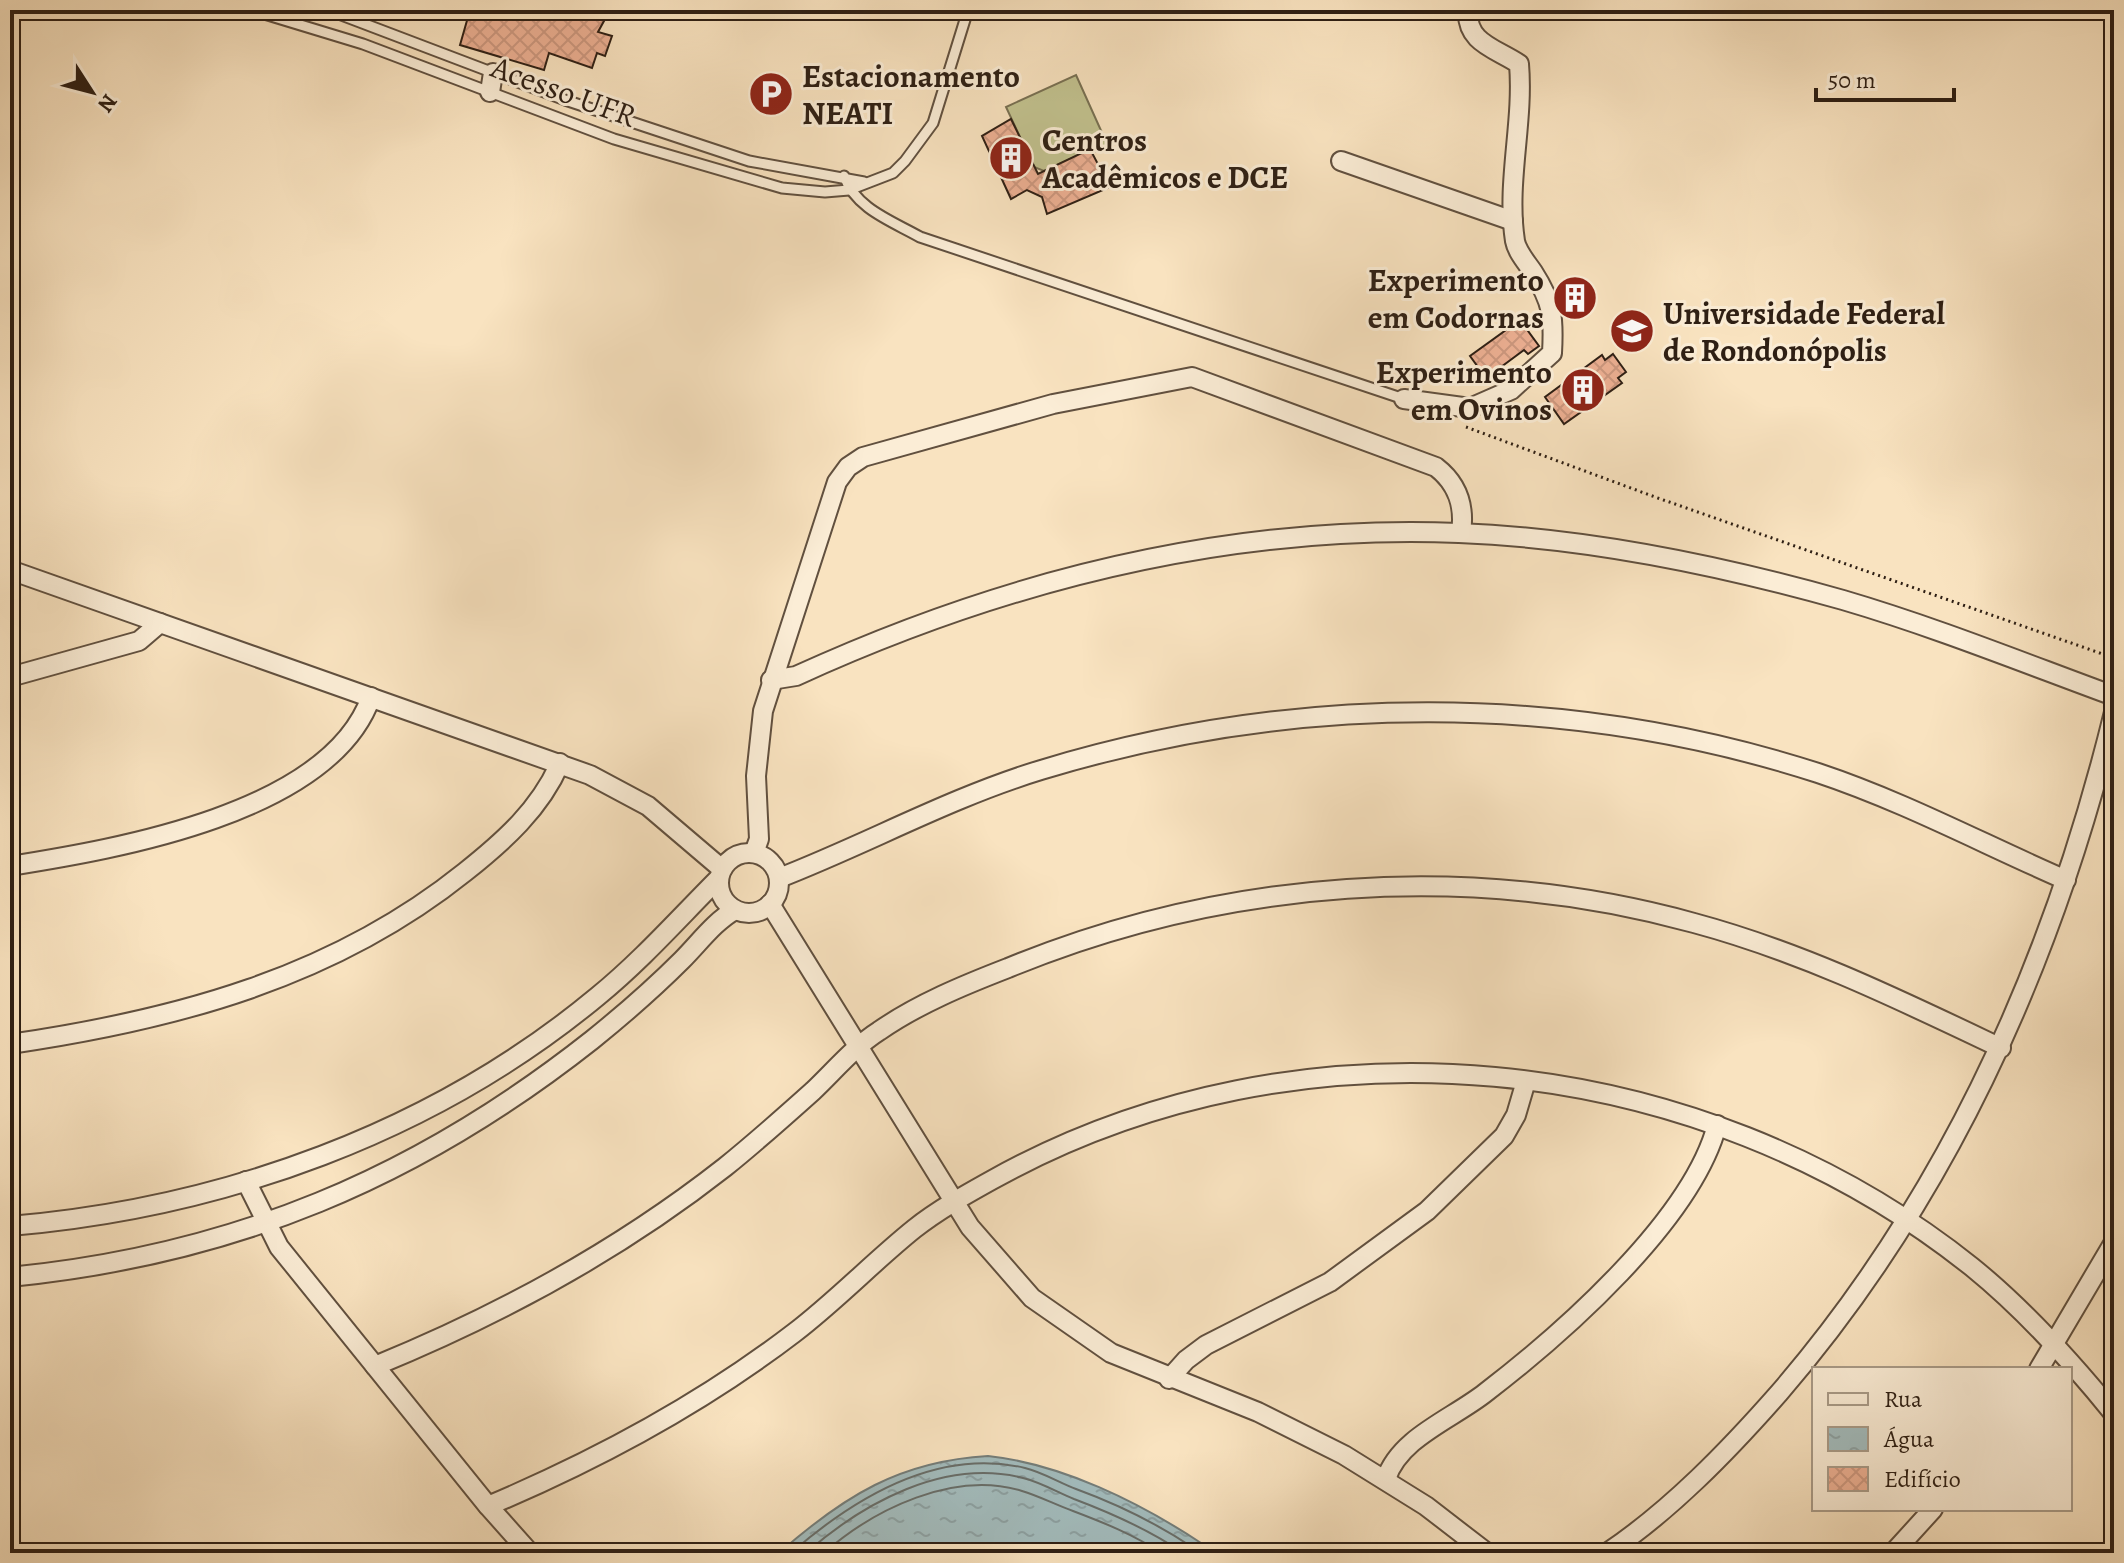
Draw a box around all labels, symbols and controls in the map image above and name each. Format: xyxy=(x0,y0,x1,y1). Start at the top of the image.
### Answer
street label: Acesso UFR xyxy=(484,44,643,138)
north arrow xyxy=(52,52,132,132)
scale bar xyxy=(1816,52,1954,102)
place label: Estacionamento NEATI xyxy=(802,54,1020,135)
text: 50 m xyxy=(1828,64,1876,96)
parking icon: Estacionamento NEATI xyxy=(747,70,795,118)
text: N xyxy=(91,88,124,118)
place label: Centros Acadêmicos e DCE xyxy=(1041,118,1288,199)
building icon: Centros Acadêmicos e DCE xyxy=(987,134,1035,182)
place label: Experimento em Codornas xyxy=(1368,258,1544,339)
building icon: Experimento em Codornas xyxy=(1551,274,1599,322)
place label: Universidade Federal de Rondonópolis xyxy=(1663,291,1945,372)
school or university icon: Universidade Federal de Rondonópolis xyxy=(1608,307,1656,355)
place label: Experimento em Ovinos xyxy=(1376,350,1552,431)
building icon: Experimento em Ovinos xyxy=(1559,366,1607,414)
legend xyxy=(1812,1367,2072,1511)
text: Rua xyxy=(1884,1383,1923,1415)
text: Água xyxy=(1883,1423,1935,1455)
text: Edifício xyxy=(1884,1463,1961,1495)

